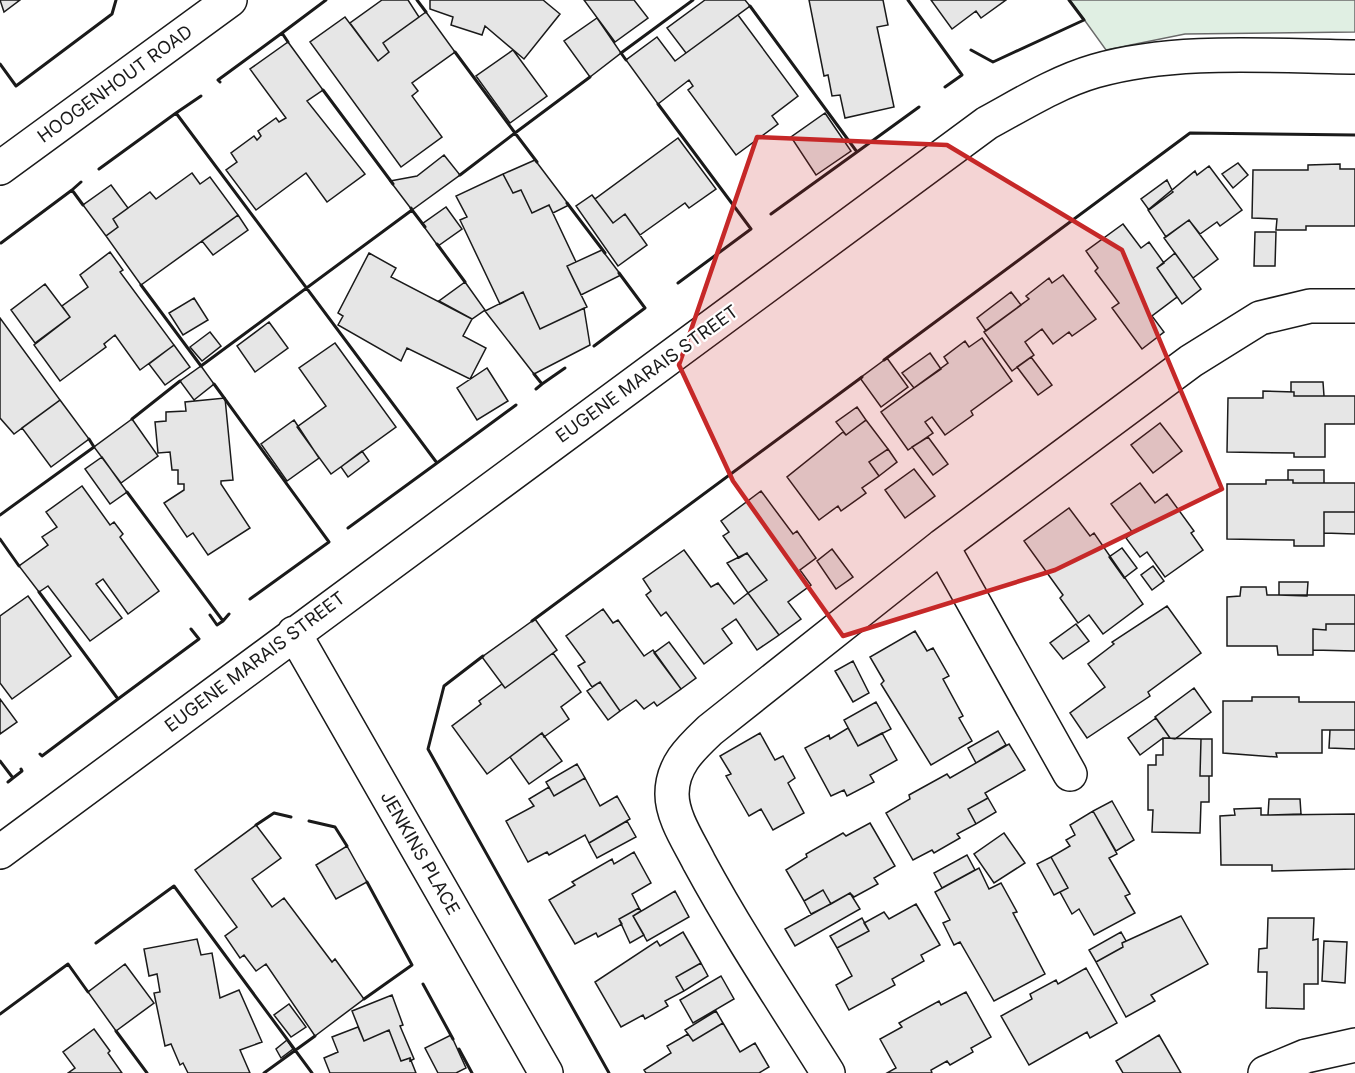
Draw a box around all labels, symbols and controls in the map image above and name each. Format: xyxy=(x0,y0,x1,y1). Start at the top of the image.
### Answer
street label: HOOGENHOUT ROAD xyxy=(33,20,196,147)
street label: EUGENE MARAIS STREET xyxy=(552,300,742,447)
street label: EUGENE MARAIS STREET xyxy=(161,587,349,736)
street label: JENKINS PLACE xyxy=(377,787,464,918)

